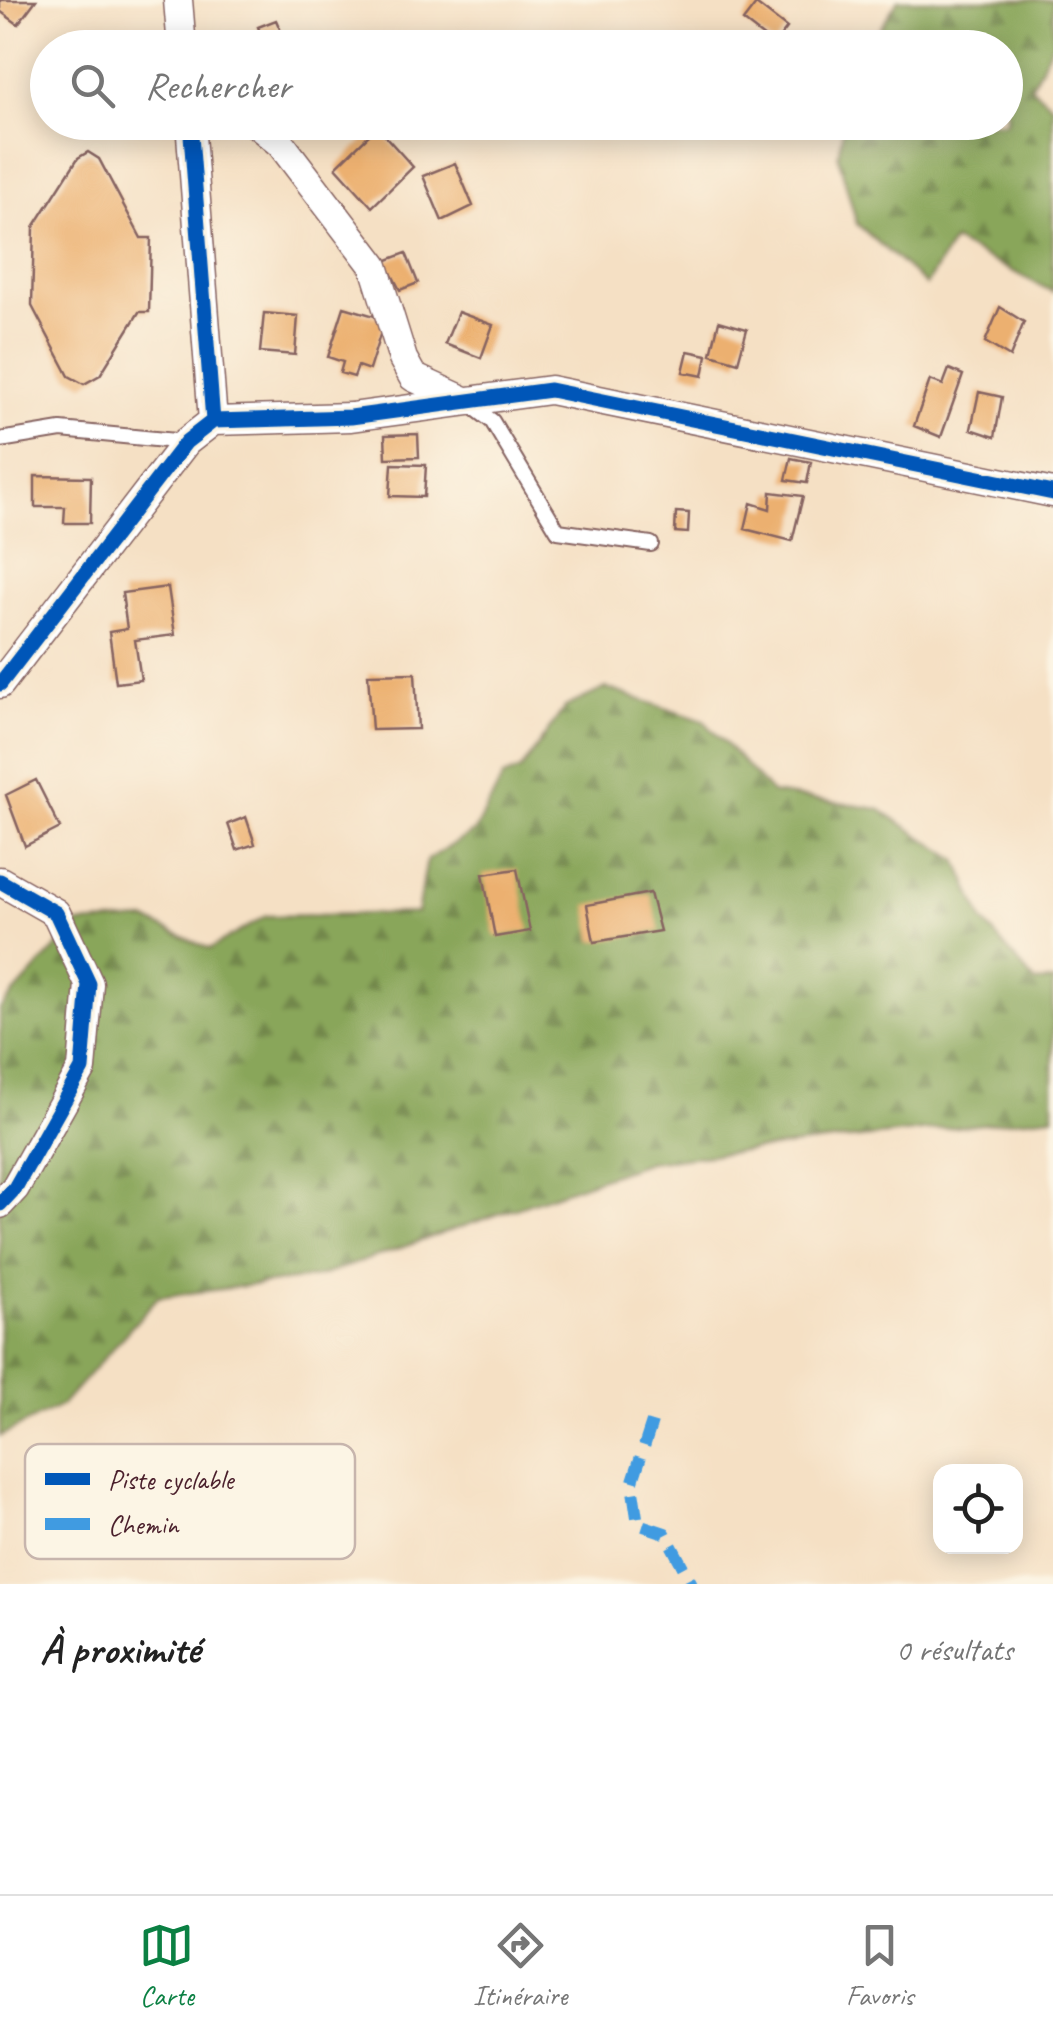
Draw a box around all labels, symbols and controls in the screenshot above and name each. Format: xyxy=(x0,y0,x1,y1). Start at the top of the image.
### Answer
search box xyxy=(30,30,1023,140)
icon: search xyxy=(65,58,120,113)
text: Rechercher xyxy=(145,62,291,109)
legend xyxy=(25,1444,355,1559)
text: Piste cyclable xyxy=(108,1462,235,1497)
map controls xyxy=(933,1464,1023,1554)
button: locate xyxy=(933,1464,1023,1554)
text: Chemin xyxy=(108,1507,180,1542)
text: À proximité xyxy=(40,1623,200,1676)
text: 0 résultats xyxy=(896,1629,1013,1670)
tab: Carte xyxy=(139,1918,194,2013)
tab: Itinéraire xyxy=(473,1918,567,2013)
tab: Favoris xyxy=(846,1918,914,2013)

